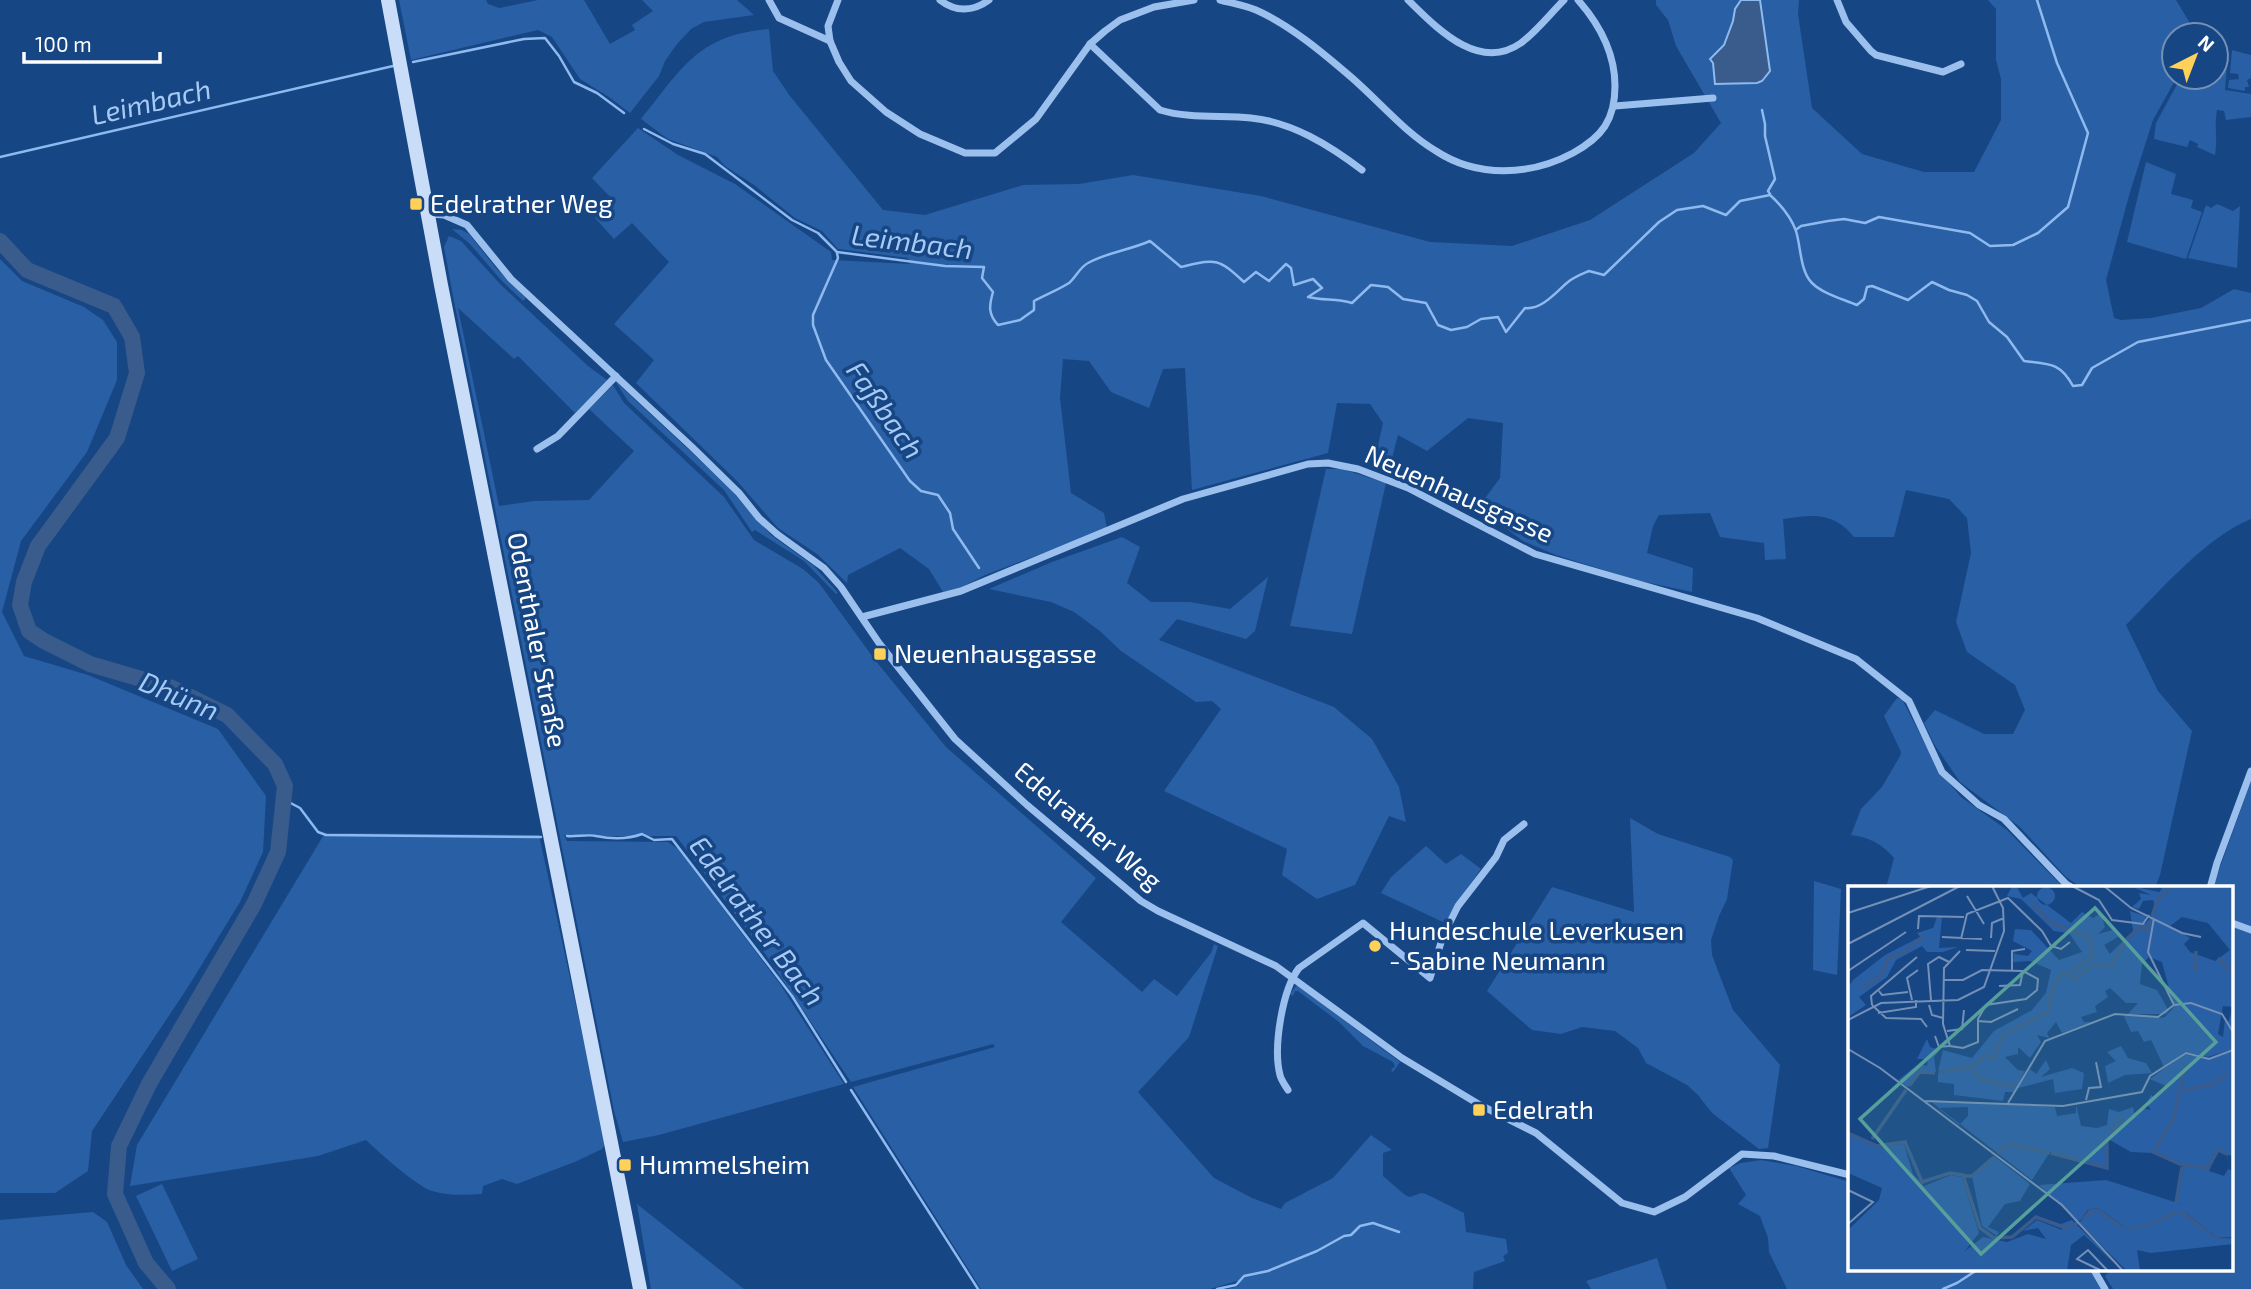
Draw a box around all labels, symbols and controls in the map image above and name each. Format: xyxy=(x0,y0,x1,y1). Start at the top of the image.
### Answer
scale bar xyxy=(24,21,161,65)
north arrow xyxy=(2160,21,2230,91)
text: N xyxy=(2194,30,2220,56)
text: 100 m xyxy=(35,31,92,56)
water label: Leimbach xyxy=(87,71,214,131)
place label: Edelrather Weg xyxy=(430,187,613,218)
marker: Edelrather Weg xyxy=(408,196,424,212)
water label: Leimbach xyxy=(849,217,975,265)
water label: Faßbach xyxy=(840,354,932,465)
street label: Neuenhausgasse xyxy=(1361,437,1558,548)
street label: Odenthaler Straße xyxy=(502,529,575,750)
place label: Neuenhausgasse xyxy=(894,637,1097,668)
marker: Neuenhausgasse xyxy=(872,646,888,662)
water label: Dhünn xyxy=(135,663,224,727)
street label: Edelrather Weg xyxy=(1009,754,1169,895)
water label: Edelrather Bach xyxy=(683,829,833,1012)
inset map xyxy=(1848,886,2234,1272)
place label: Hundeschule Leverkusen - Sabine Neumann xyxy=(1389,914,1684,975)
marker: Hundeschule Leverkusen - Sabine Neumann xyxy=(1367,938,1383,954)
place label: Edelrath xyxy=(1493,1093,1594,1124)
marker: Edelrath xyxy=(1471,1102,1487,1118)
place label: Hummelsheim xyxy=(639,1148,810,1179)
marker: Hummelsheim xyxy=(617,1157,633,1173)

